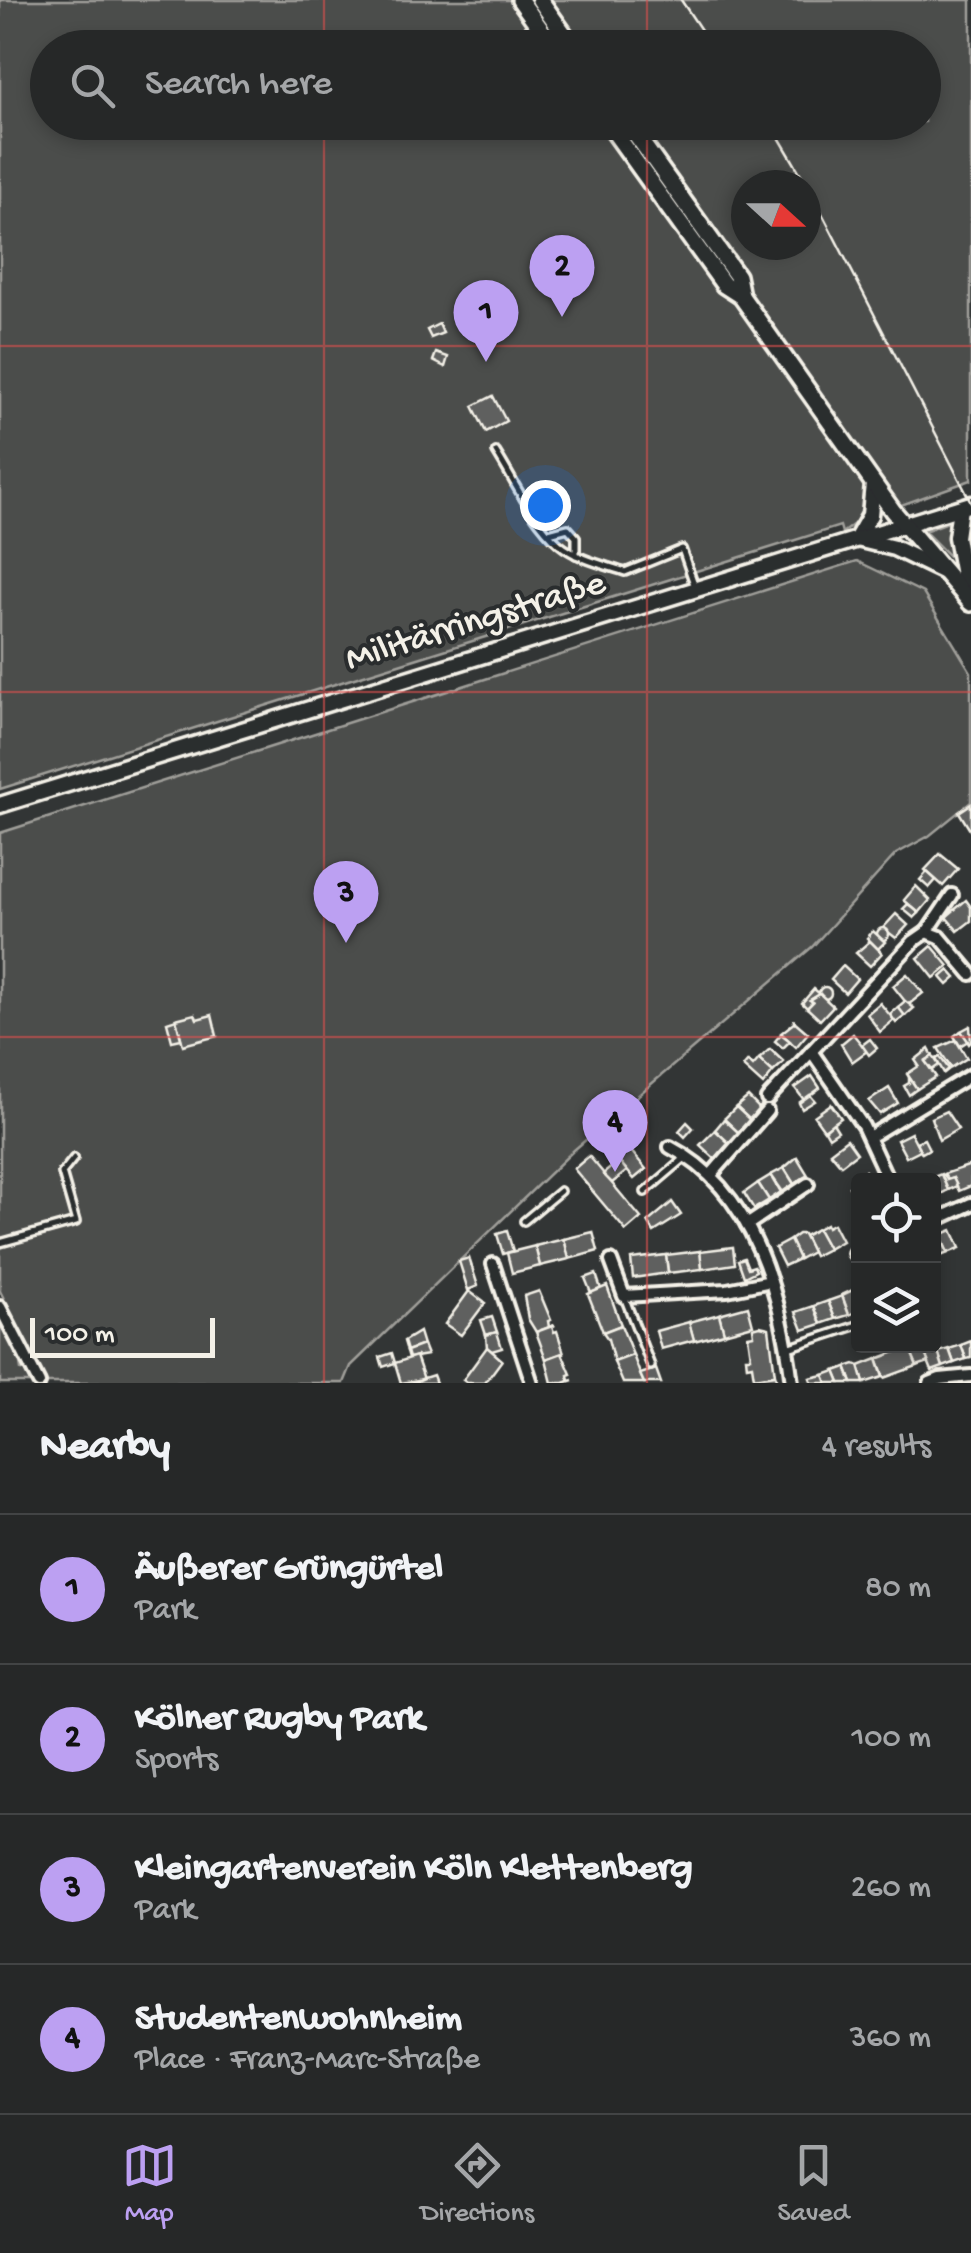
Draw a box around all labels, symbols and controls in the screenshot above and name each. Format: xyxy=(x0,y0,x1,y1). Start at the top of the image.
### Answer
search box xyxy=(30,30,941,140)
icon: search xyxy=(65,58,120,113)
text: Search here xyxy=(145,63,332,107)
north arrow xyxy=(731,170,821,260)
pin: 2 xyxy=(530,234,594,317)
pin: 1 xyxy=(454,280,518,362)
your location xyxy=(520,480,571,531)
street label: Militärringstraße xyxy=(341,562,612,683)
pin: 3 xyxy=(314,860,378,943)
pin: 4 xyxy=(582,1090,648,1172)
map controls xyxy=(851,1173,941,1353)
button: locate xyxy=(851,1173,941,1263)
button: layers xyxy=(851,1263,941,1353)
scale bar xyxy=(30,1313,215,1358)
text: 100 m xyxy=(45,1319,115,1352)
text: Nearby xyxy=(40,1424,170,1473)
text: 4 results xyxy=(822,1429,931,1467)
text: Äußerer Grüngürtel xyxy=(135,1548,443,1592)
text: 1 xyxy=(66,1570,79,1608)
text: 80 m xyxy=(865,1570,931,1608)
text: Park xyxy=(135,1592,196,1630)
text: Kölner Rugby Park xyxy=(135,1698,424,1742)
text: 2 xyxy=(65,1720,80,1758)
text: 100 m xyxy=(851,1720,931,1758)
text: Sports xyxy=(135,1742,218,1780)
text: Kleingartenverein Köln Klettenberg xyxy=(135,1848,693,1892)
text: 3 xyxy=(64,1870,81,1908)
text: 260 m xyxy=(851,1870,931,1908)
text: Park xyxy=(135,1892,196,1930)
text: Studentenwohnheim xyxy=(135,1998,462,2042)
text: 4 xyxy=(65,2020,80,2058)
text: 360 m xyxy=(850,2020,931,2058)
text: Place · Franz-Marc-Straße xyxy=(135,2042,480,2080)
tab: Map xyxy=(122,2138,177,2231)
tab: Directions xyxy=(420,2138,534,2231)
tab: Saved xyxy=(777,2138,849,2231)

